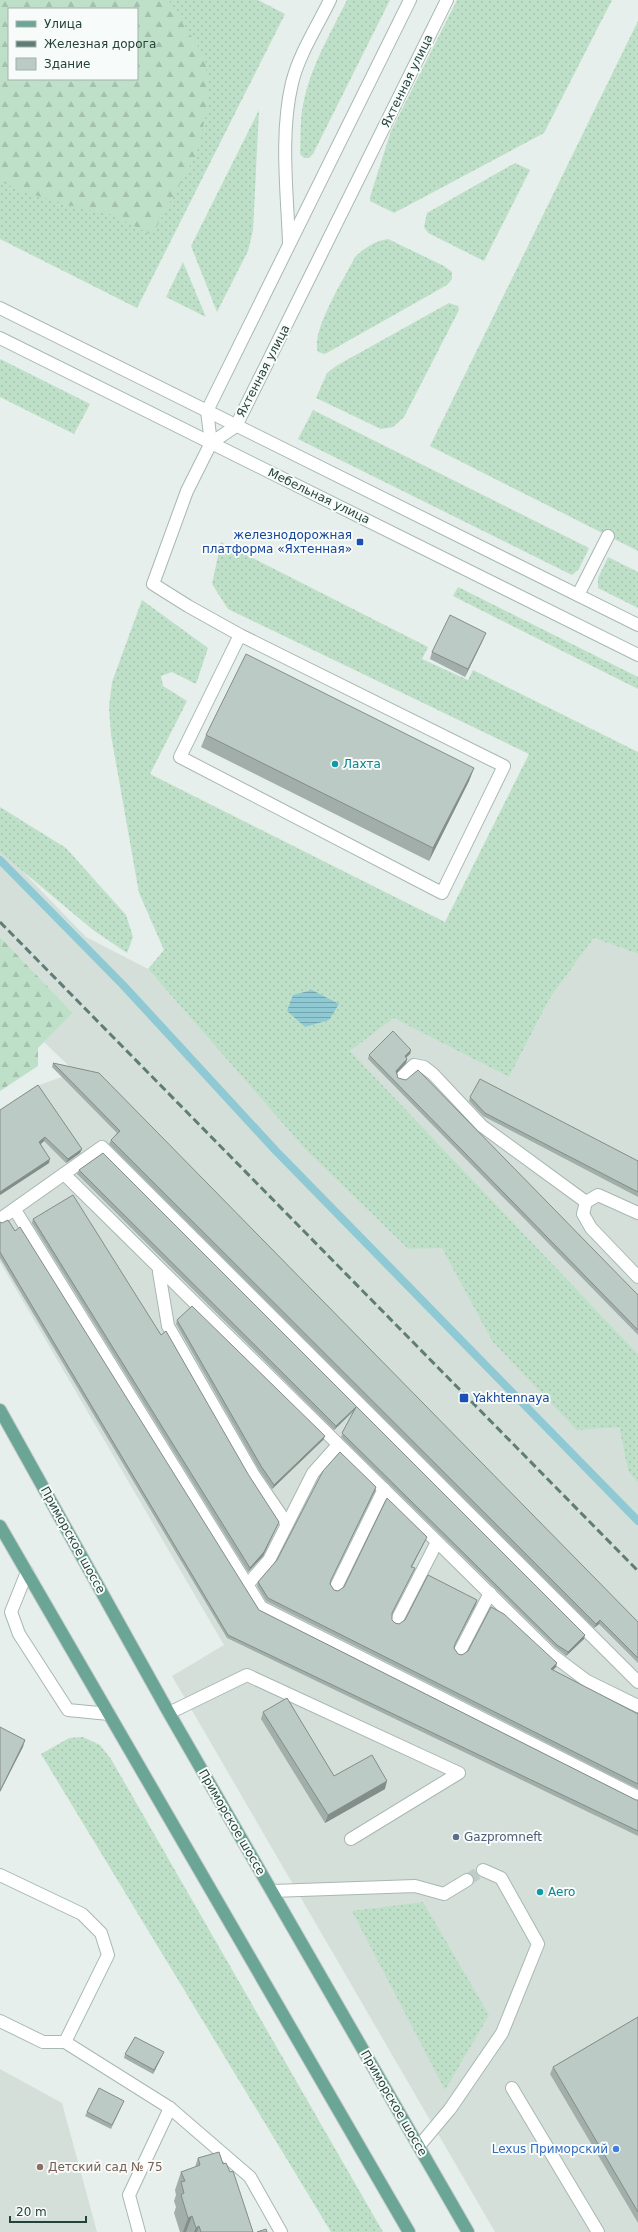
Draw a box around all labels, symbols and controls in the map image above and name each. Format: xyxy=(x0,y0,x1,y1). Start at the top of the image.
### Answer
legend xyxy=(8,8,138,80)
text: Улица xyxy=(44,17,82,31)
street label: Яхтенная улица xyxy=(378,32,436,130)
text: Железная дорога xyxy=(44,37,156,51)
text: Здание xyxy=(44,57,90,71)
street label: Яхтенная улица xyxy=(234,322,292,420)
street label: Мебельная улица xyxy=(266,465,372,527)
place label: железнодорожная платформа «Яхтенная» xyxy=(202,528,352,556)
marker: железнодорожная платформа «Яхтенная» xyxy=(355,537,365,547)
place label: Лахта xyxy=(343,757,381,771)
marker: Лахта xyxy=(330,759,340,769)
place label: Yakhtennaya xyxy=(472,1391,550,1405)
marker: Yakhtennaya xyxy=(458,1392,470,1404)
street label: Приморское шоссе xyxy=(38,1484,108,1596)
street label: Приморское шоссе xyxy=(196,1767,268,1877)
place label: Gazpromneft xyxy=(464,1830,542,1844)
marker: Gazpromneft xyxy=(451,1832,461,1842)
place label: Aero xyxy=(548,1885,575,1899)
marker: Aero xyxy=(535,1887,545,1897)
street label: Приморское шоссе xyxy=(358,2048,430,2158)
place label: Lexus Приморский xyxy=(492,2142,608,2156)
marker: Lexus Приморский xyxy=(611,2144,621,2154)
place label: Детский сад № 75 xyxy=(48,2160,163,2174)
marker: Детский сад № 75 xyxy=(35,2162,45,2172)
scale bar xyxy=(10,2198,86,2224)
text: 20 m xyxy=(16,2205,47,2219)

